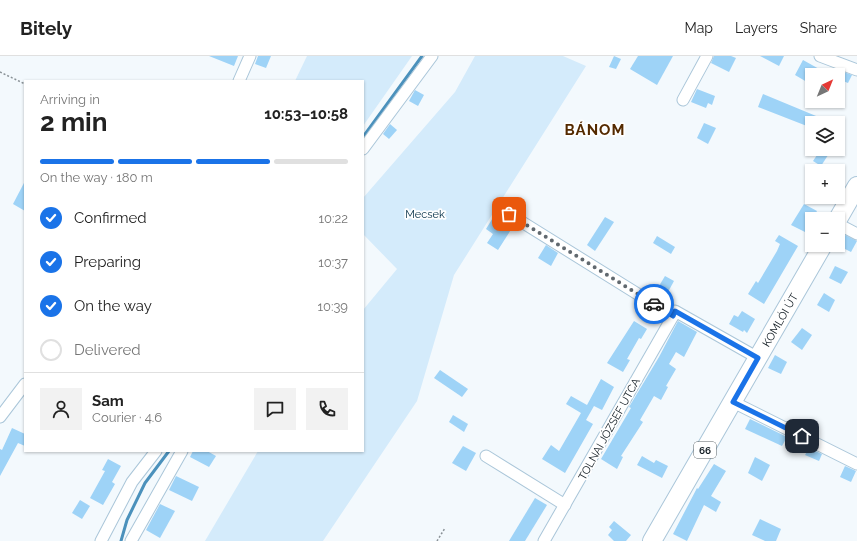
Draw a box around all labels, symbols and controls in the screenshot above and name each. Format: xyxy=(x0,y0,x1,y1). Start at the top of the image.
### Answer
text: Bitely xyxy=(20,17,72,39)
text: Map xyxy=(685,20,713,36)
text: Layers xyxy=(735,20,778,36)
text: Share xyxy=(800,20,837,36)
north arrow xyxy=(805,68,845,108)
map controls xyxy=(805,68,845,252)
text: Arriving in xyxy=(40,92,100,107)
text: 10:53–10:58 xyxy=(264,105,348,123)
text: 2 min xyxy=(40,107,107,137)
button: layers xyxy=(805,116,845,156)
district label: BÁNOM xyxy=(565,121,625,139)
button: + xyxy=(805,164,845,204)
text: On the way · 180 m xyxy=(40,170,153,185)
pin xyxy=(492,197,526,231)
icon: bag xyxy=(498,203,520,225)
icon: check xyxy=(40,207,62,229)
park label: Mecsek xyxy=(405,208,445,221)
text: Confirmed xyxy=(74,209,147,227)
text: 10:22 xyxy=(318,211,348,226)
button: − xyxy=(805,212,845,252)
icon: check xyxy=(40,251,62,273)
text: Preparing xyxy=(74,253,141,271)
text: 10:37 xyxy=(318,255,348,270)
courier xyxy=(634,284,674,324)
street label: KOMLÓI ÚT xyxy=(759,291,801,349)
icon: car xyxy=(643,293,665,315)
icon: check xyxy=(40,295,62,317)
text: On the way xyxy=(74,297,152,315)
text: 10:39 xyxy=(317,299,348,314)
text: Delivered xyxy=(74,341,141,359)
street label: TOLNAI JÓZSEF UTCA xyxy=(575,375,643,483)
button: person xyxy=(40,388,82,430)
button: chat xyxy=(254,388,296,430)
button: phone xyxy=(306,388,348,430)
text: Sam xyxy=(92,392,124,410)
text: Courier · 4.6 xyxy=(92,410,162,425)
pin xyxy=(785,419,819,453)
icon: home xyxy=(791,425,813,447)
road number: 66 xyxy=(694,442,716,458)

